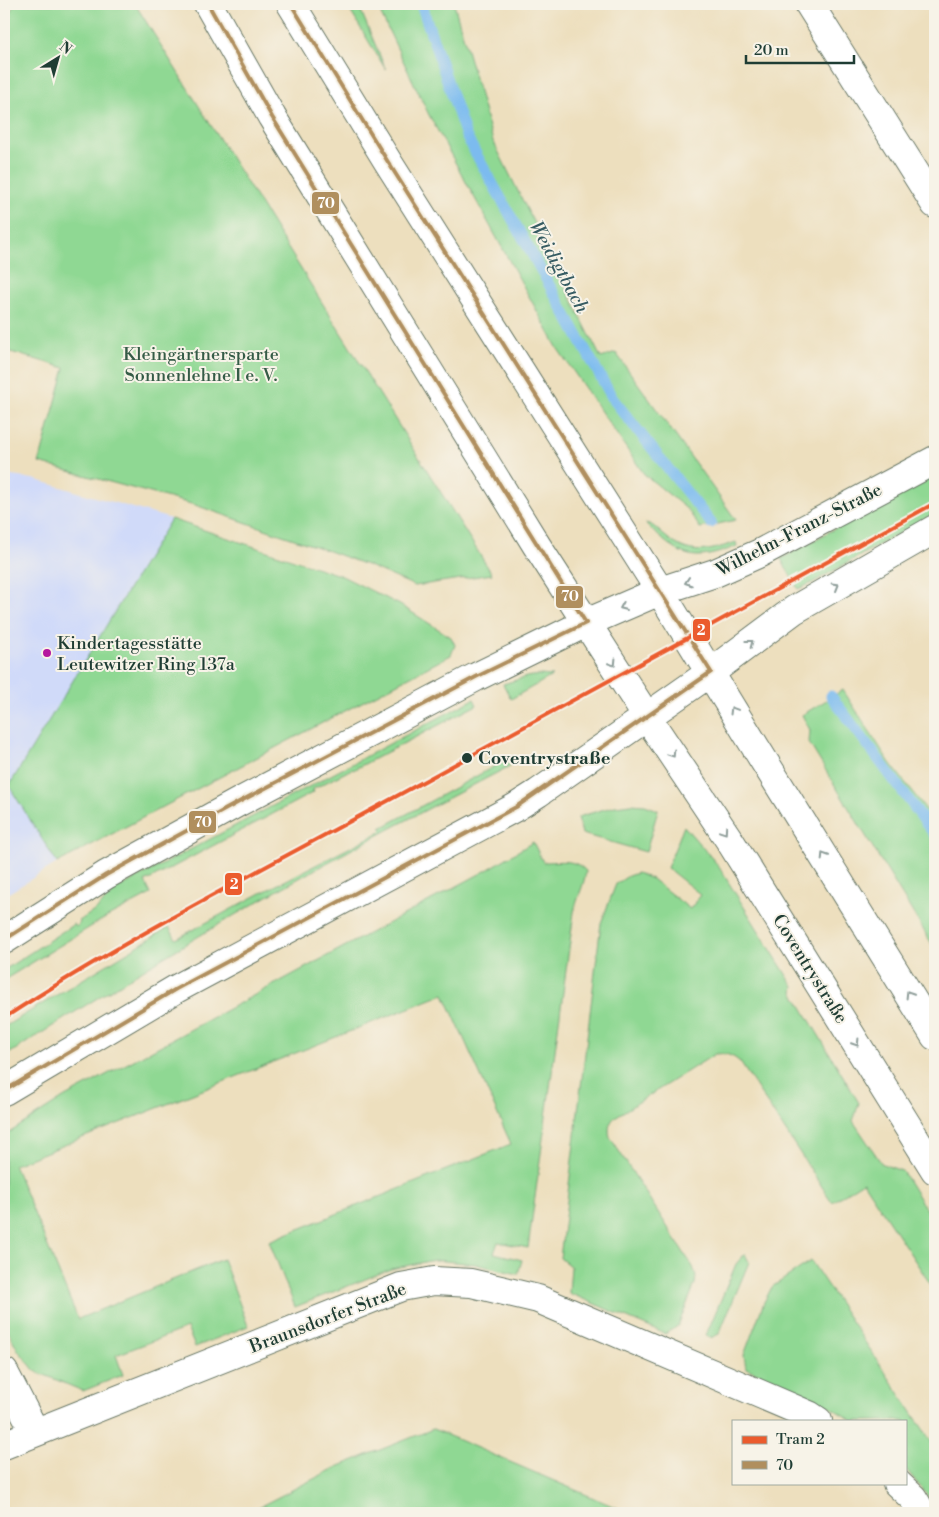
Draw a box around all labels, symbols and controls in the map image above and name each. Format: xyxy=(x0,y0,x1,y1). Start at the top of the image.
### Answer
north arrow xyxy=(32,32,82,82)
scale bar xyxy=(746,32,854,64)
text: N xyxy=(55,38,75,59)
text: 20 m xyxy=(754,41,789,60)
line badge: 70 xyxy=(311,191,340,215)
text: 70 xyxy=(317,195,335,213)
water label: Weidigtbach xyxy=(524,217,594,318)
park label: Kleingärtnersparte Sonnenlehne I e. V. xyxy=(123,343,279,387)
street label: Wilhelm-Franz-Straße xyxy=(711,478,886,582)
one-way arrow xyxy=(684,576,692,586)
one-way arrow xyxy=(831,582,840,592)
line badge: 70 xyxy=(555,585,584,609)
text: 70 xyxy=(561,588,579,606)
one-way arrow xyxy=(619,600,628,611)
line badge: 2 xyxy=(692,618,711,642)
text: 2 xyxy=(697,622,706,640)
place label: Kindertagesstätte Leutewitzer Ring 137a xyxy=(57,632,236,676)
one-way arrow xyxy=(744,640,754,649)
marker: Kindertagesstätte Leutewitzer Ring 137a xyxy=(41,647,53,659)
one-way arrow xyxy=(606,658,616,667)
one-way arrow xyxy=(730,706,740,715)
place label: Coventrystraße xyxy=(478,747,611,770)
one-way arrow xyxy=(666,748,675,757)
marker: Coventrystraße xyxy=(460,751,474,765)
line badge: 70 xyxy=(188,810,217,834)
text: 70 xyxy=(194,814,212,832)
one-way arrow xyxy=(718,825,727,835)
one-way arrow xyxy=(820,853,830,862)
line badge: 2 xyxy=(224,872,243,896)
text: 2 xyxy=(230,876,239,894)
street label: Coventrystraße xyxy=(767,910,853,1028)
one-way arrow xyxy=(906,991,916,1000)
one-way arrow xyxy=(850,1038,860,1047)
street label: Braunsdorfer Straße xyxy=(245,1277,410,1359)
legend xyxy=(732,1420,906,1484)
text: Tram 2 xyxy=(776,1430,825,1449)
text: 70 xyxy=(776,1456,793,1475)

